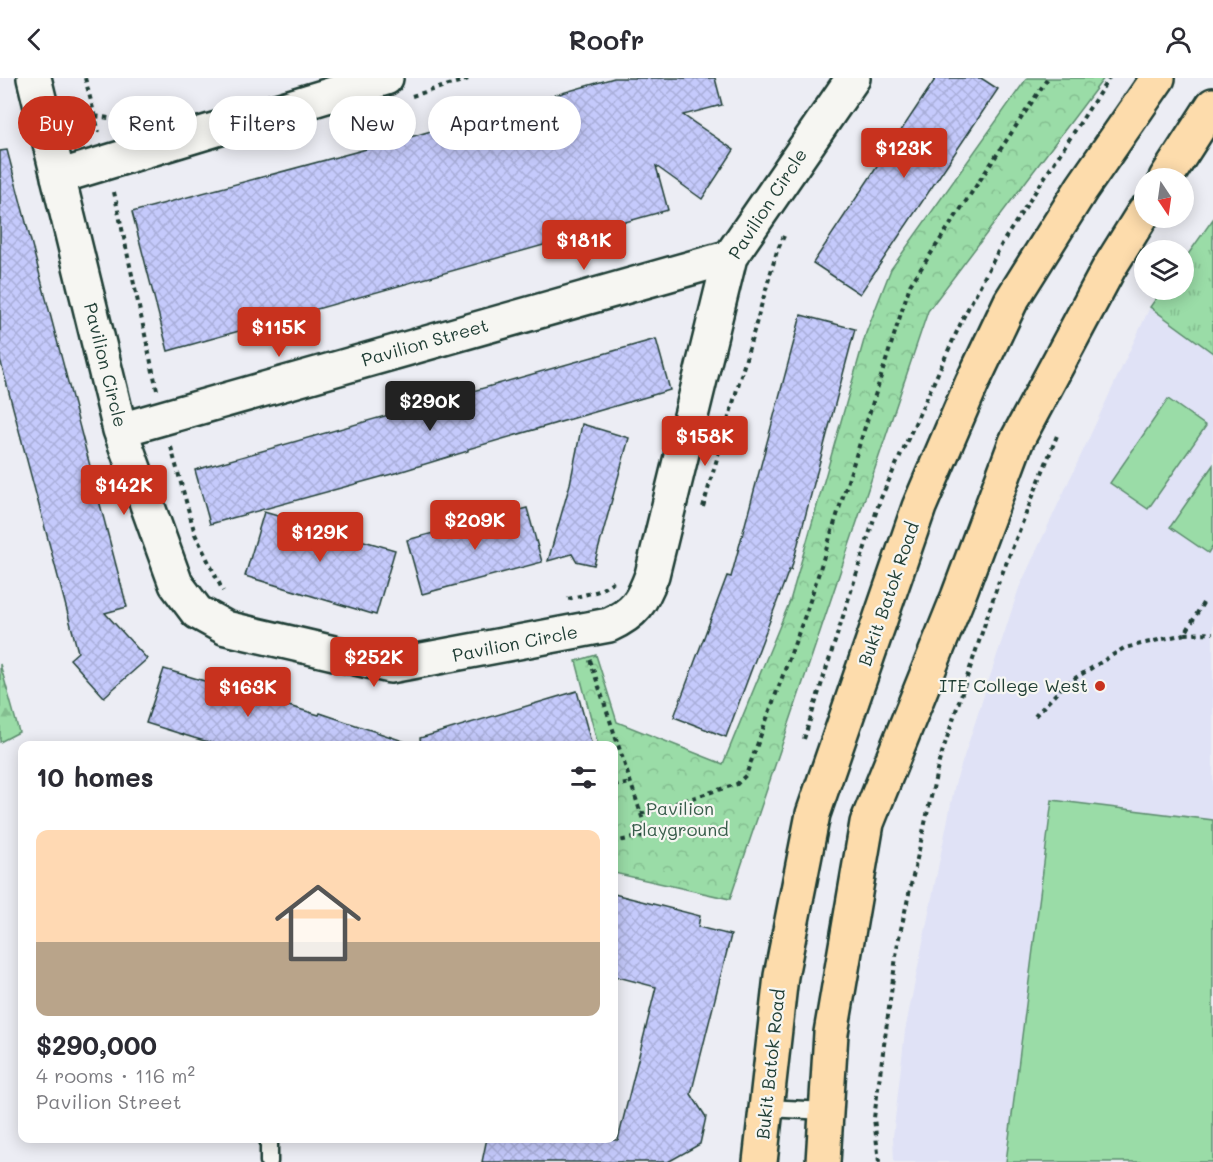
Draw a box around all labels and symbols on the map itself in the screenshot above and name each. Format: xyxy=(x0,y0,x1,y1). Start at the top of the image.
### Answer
pin: $123K xyxy=(862,128,946,179)
street label: Pavilion Circle xyxy=(722,144,812,263)
north arrow xyxy=(1134,168,1194,228)
pin: $181K xyxy=(542,220,626,271)
street label: Pavilion Circle xyxy=(79,300,133,429)
pin: $115K xyxy=(237,307,321,358)
street label: Pavilion Street xyxy=(358,312,491,372)
pin: $290K xyxy=(388,381,472,432)
pin: $158K xyxy=(663,416,747,467)
pin: $142K xyxy=(82,465,166,516)
pin: $209K xyxy=(433,500,517,551)
pin: $129K xyxy=(278,512,362,563)
street label: Bukit Batok Road xyxy=(852,518,924,669)
street label: Pavilion Circle xyxy=(450,619,580,667)
pin: $252K xyxy=(332,637,416,688)
pin: $163K xyxy=(206,667,290,718)
place label: ITE College West xyxy=(939,673,1088,697)
marker: ITE College West xyxy=(1093,679,1107,693)
park label: Pavilion Playground xyxy=(631,796,729,841)
street label: Bukit Batok Road xyxy=(750,988,790,1140)

